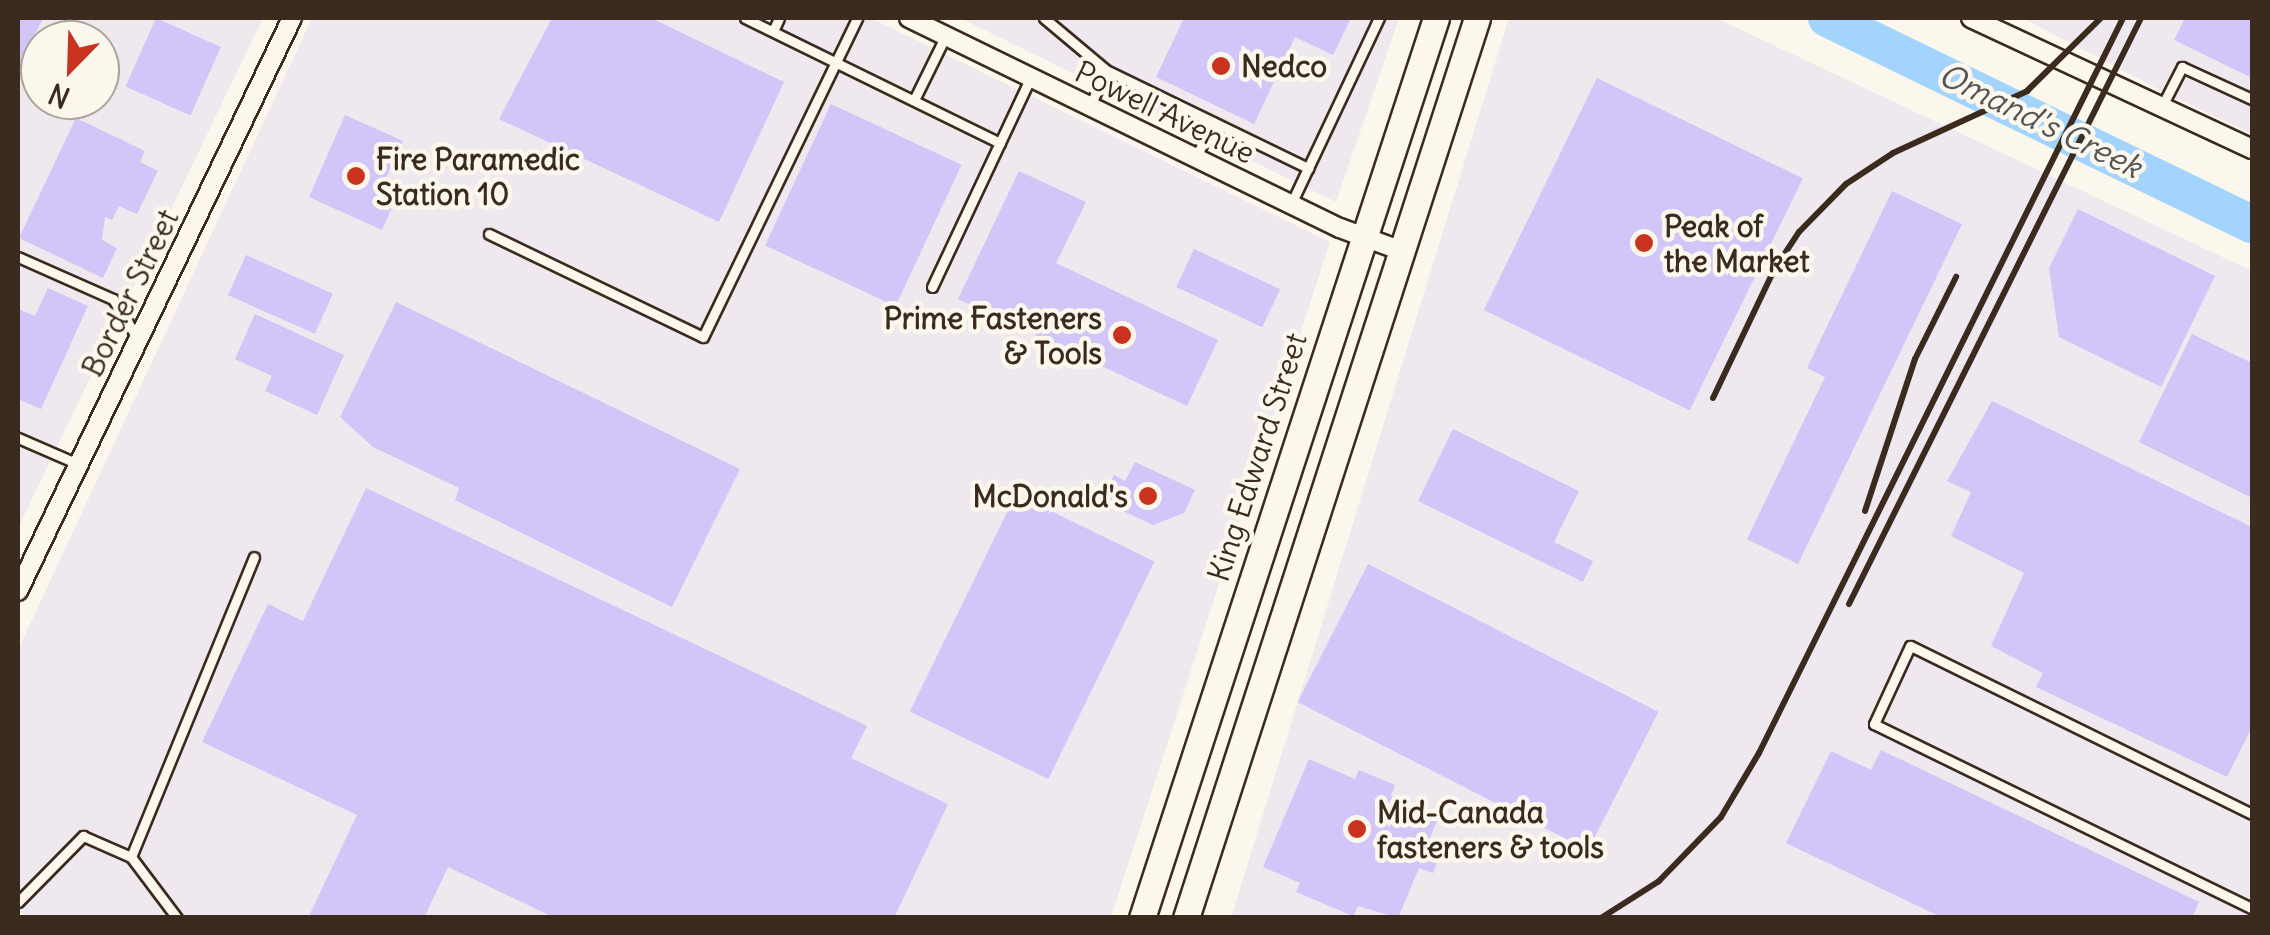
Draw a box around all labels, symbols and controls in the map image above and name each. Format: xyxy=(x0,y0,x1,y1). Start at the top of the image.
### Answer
north arrow xyxy=(20,20,120,120)
place label: Nedco xyxy=(1241,48,1327,84)
street label: Powell Avenue xyxy=(1069,53,1261,171)
marker: Nedco xyxy=(1210,55,1232,77)
water label: Omand's Creek xyxy=(1933,55,2147,187)
text: N xyxy=(43,75,75,116)
place label: Fire Paramedic Station 10 xyxy=(376,141,580,212)
marker: Fire Paramedic Station 10 xyxy=(345,165,367,187)
street label: Border Street xyxy=(74,204,186,382)
place label: Peak of the Market xyxy=(1664,208,1810,278)
marker: Peak of the Market xyxy=(1633,232,1655,254)
place label: Prime Fasteners & Tools xyxy=(884,300,1102,370)
marker: Prime Fasteners & Tools xyxy=(1111,324,1133,346)
street label: King Edward Street xyxy=(1200,328,1314,586)
place label: McDonald's xyxy=(973,478,1128,514)
marker: McDonald's xyxy=(1137,485,1159,507)
place label: Mid-Canada fasteners & tools xyxy=(1377,794,1604,864)
marker: Mid-Canada fasteners & tools xyxy=(1346,818,1368,840)

